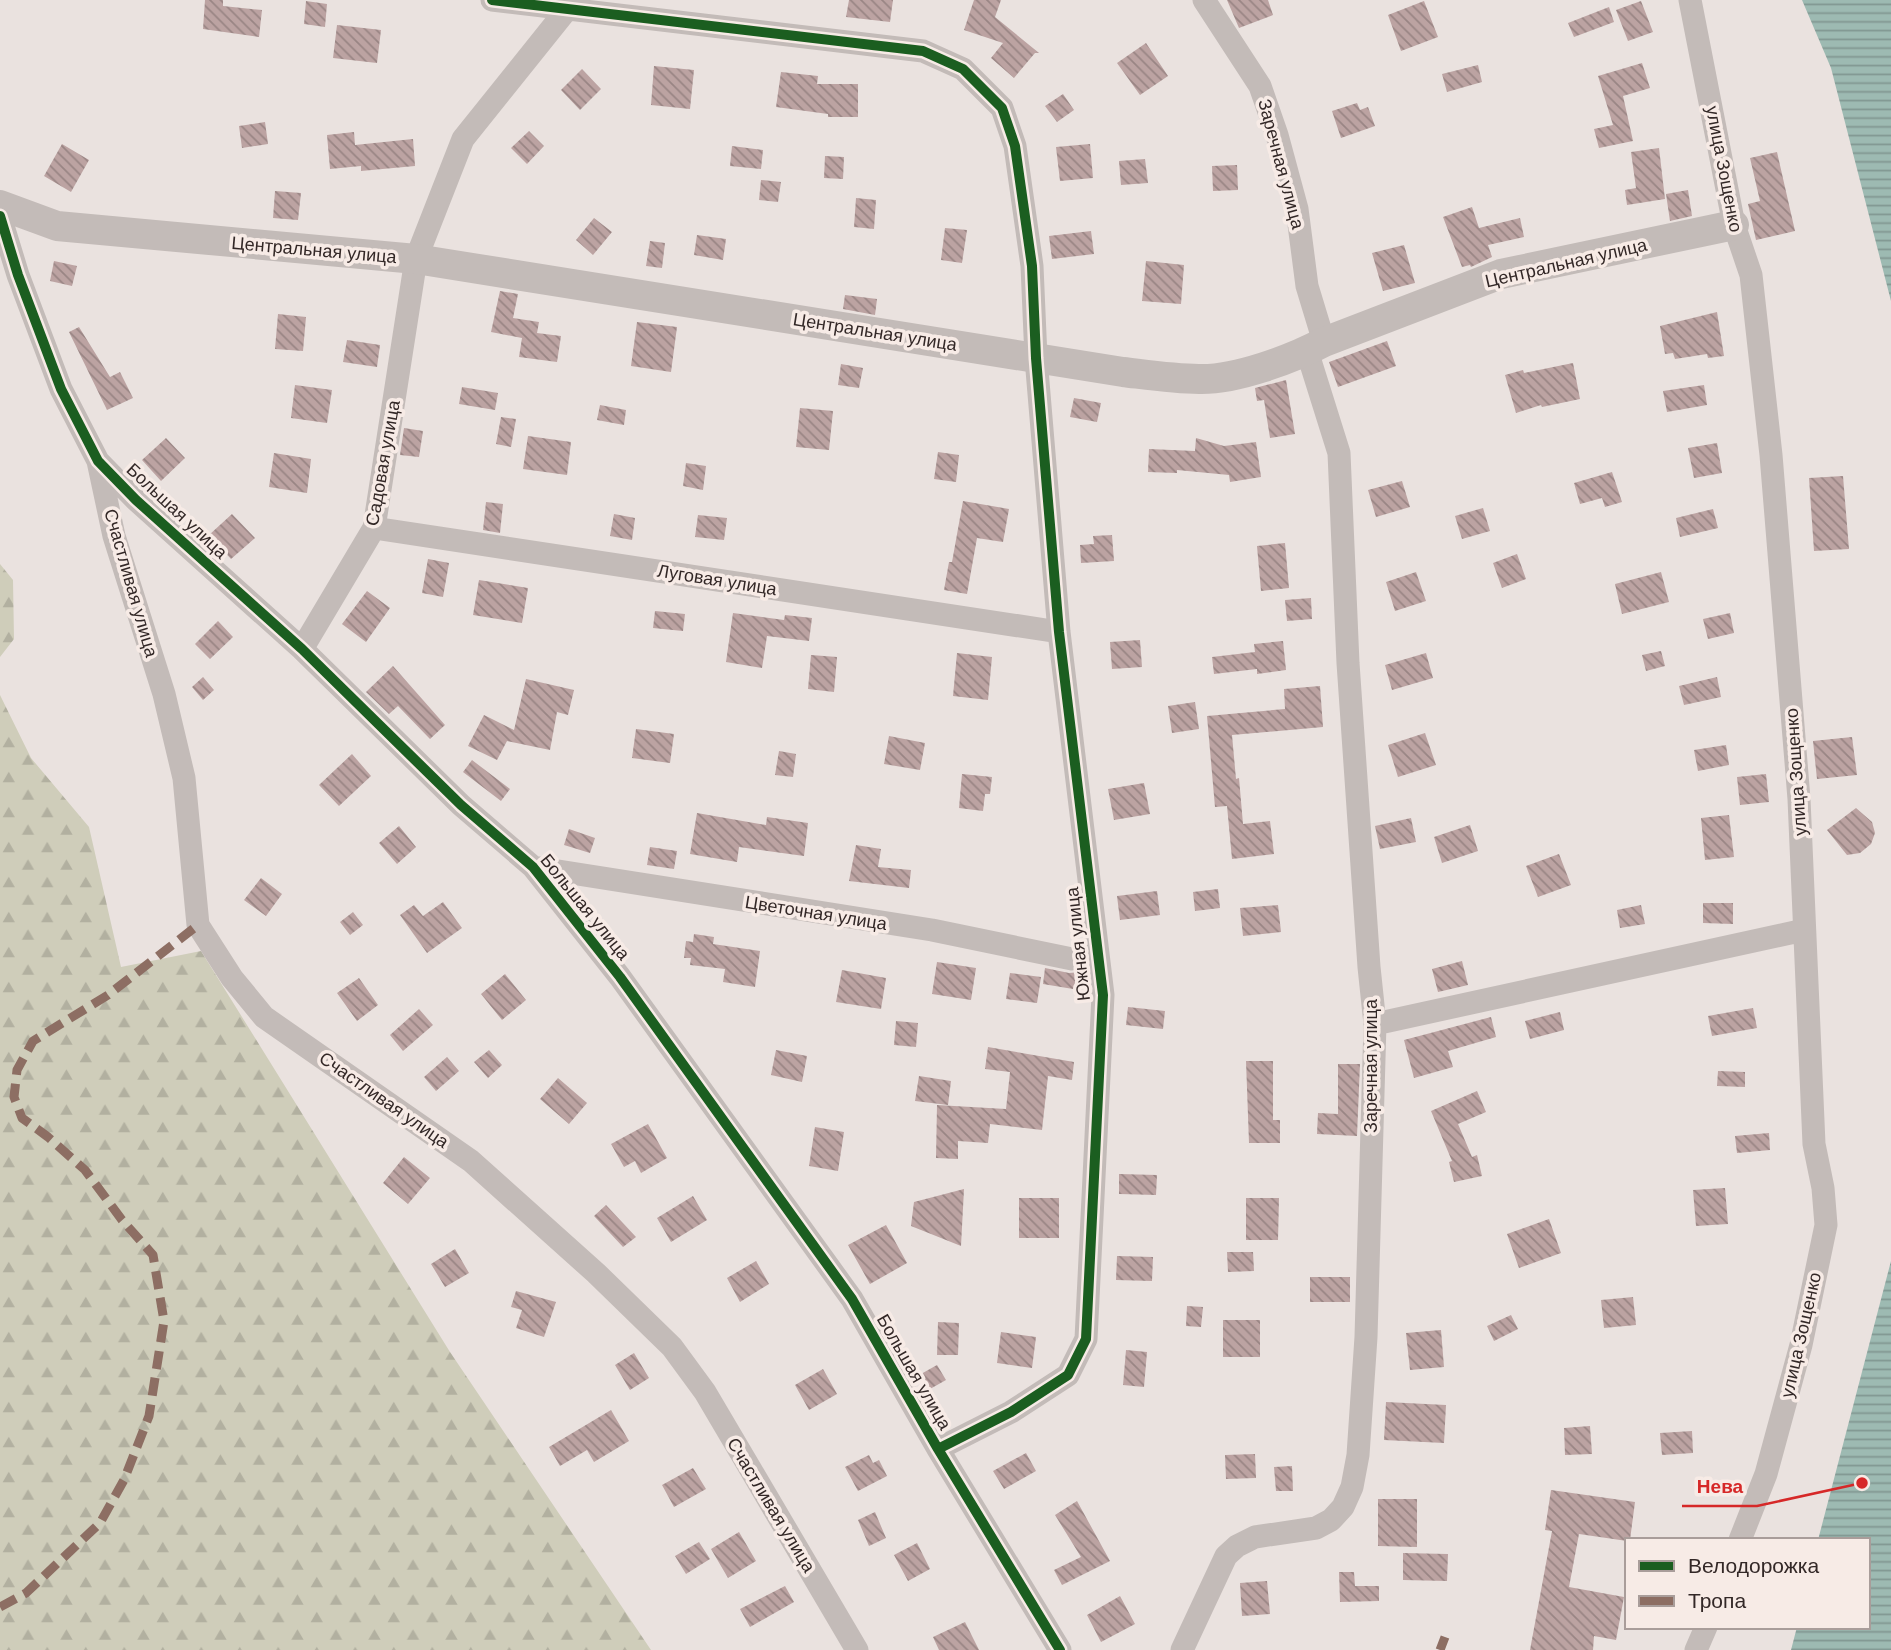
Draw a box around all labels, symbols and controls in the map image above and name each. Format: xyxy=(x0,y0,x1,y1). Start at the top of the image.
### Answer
street label: Заречная улица xyxy=(1254,97,1308,232)
street label: улица Зощенко xyxy=(1702,104,1746,234)
street label: Центральная улица xyxy=(231,233,398,267)
street label: Центральная улица xyxy=(1483,234,1650,291)
street label: Центральная улица xyxy=(792,309,959,355)
street label: Садовая улица xyxy=(362,398,404,527)
street label: Большая улица xyxy=(123,459,232,563)
street label: Счастливая улица xyxy=(100,507,162,660)
street label: Луговая улица xyxy=(656,561,779,599)
street label: улица Зощенко xyxy=(1782,707,1810,837)
street label: Большая улица xyxy=(536,850,634,965)
street label: Южная улица xyxy=(1062,885,1094,1002)
street label: Цветочная улица xyxy=(744,892,889,934)
street label: Заречная улица xyxy=(1361,998,1381,1133)
street label: Счастливая улица xyxy=(316,1048,453,1153)
street label: улица Зощенко xyxy=(1777,1270,1825,1400)
street label: Большая улица xyxy=(873,1311,956,1434)
street label: Счастливая улица xyxy=(723,1434,820,1577)
callout: Нева xyxy=(1682,1466,1757,1506)
text: Нева xyxy=(1697,1476,1744,1497)
legend xyxy=(1625,1538,1870,1629)
text: Велодорожка xyxy=(1688,1554,1819,1577)
text: Тропа xyxy=(1688,1589,1746,1612)

